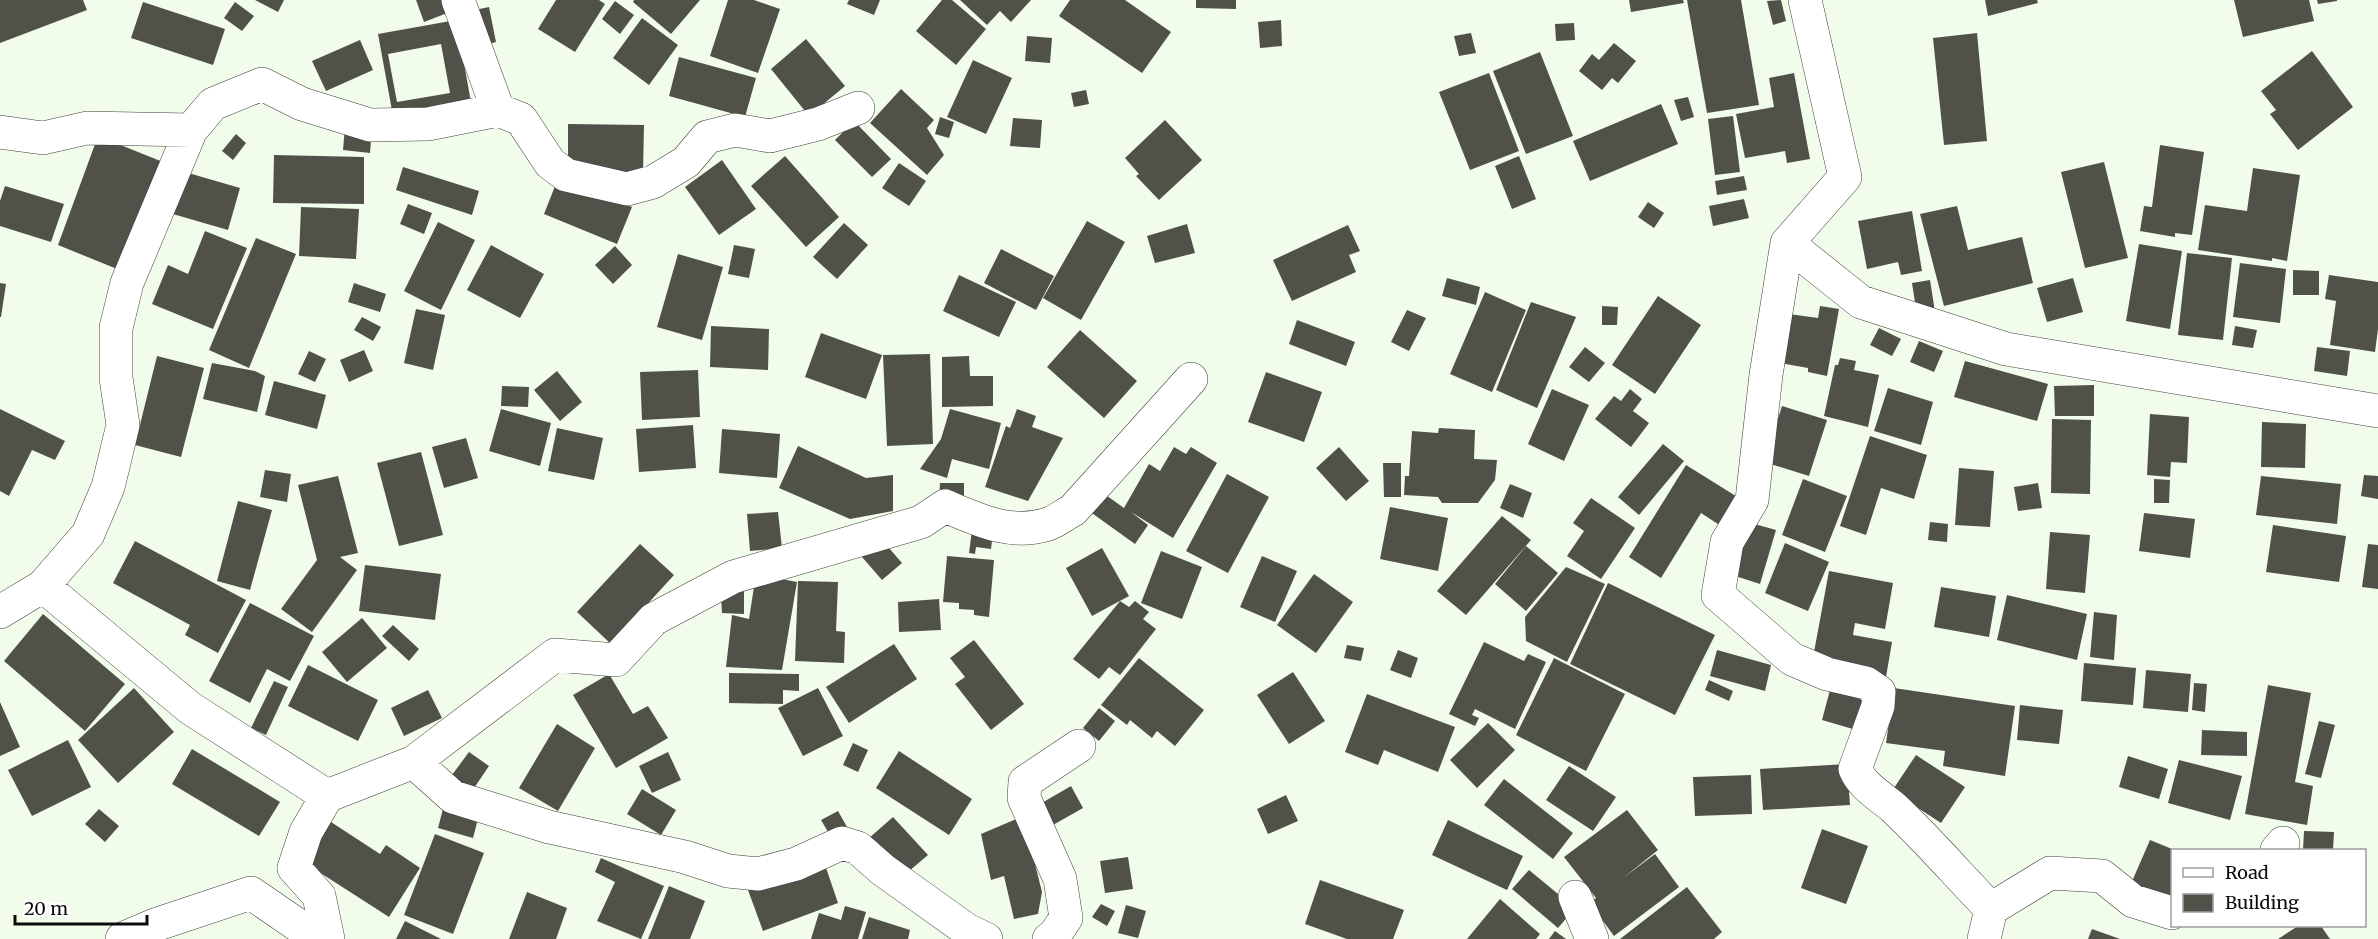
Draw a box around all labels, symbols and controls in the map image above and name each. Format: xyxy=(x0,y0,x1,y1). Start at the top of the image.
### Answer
legend xyxy=(2171,849,2366,927)
text: Road xyxy=(2225,861,2269,884)
scale bar xyxy=(15,888,147,926)
text: Building xyxy=(2225,891,2299,914)
text: 20 m xyxy=(24,897,68,920)

